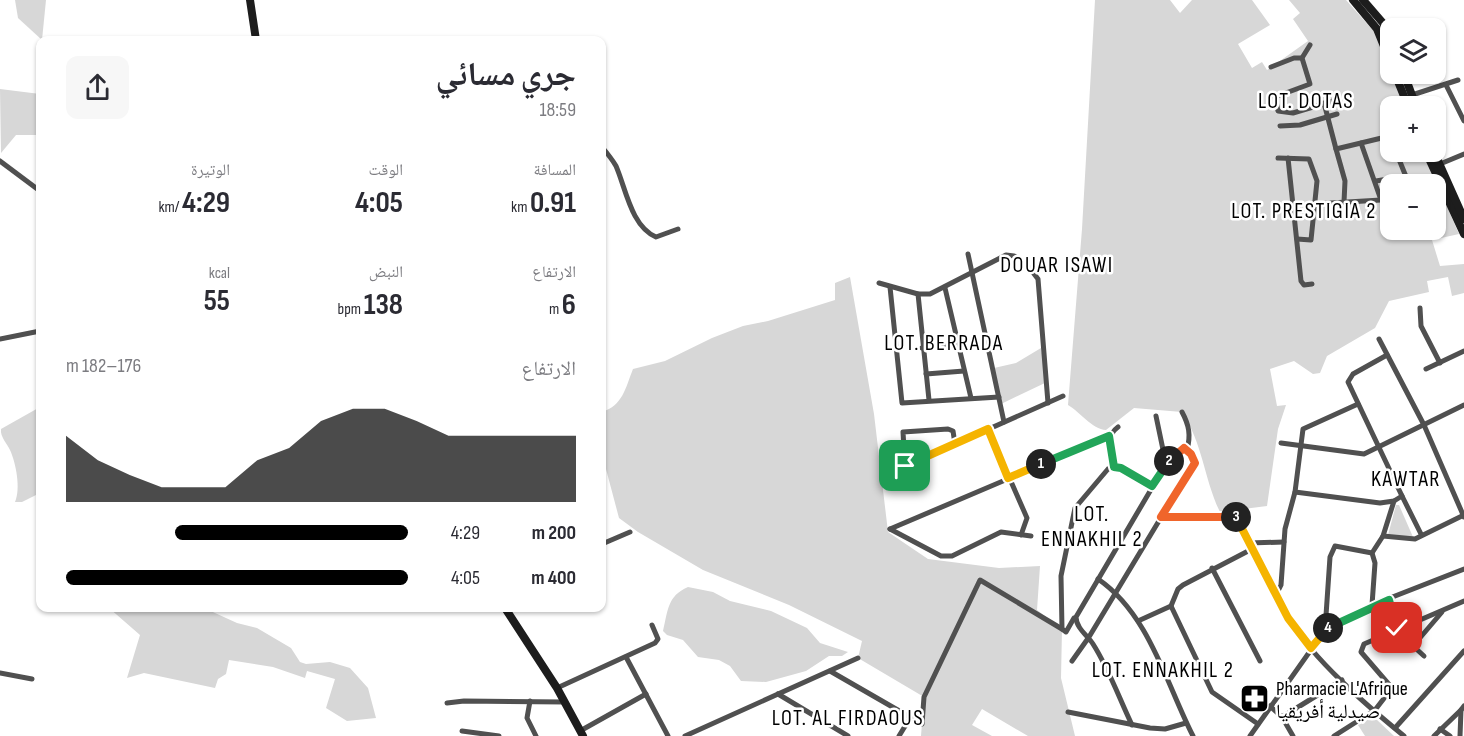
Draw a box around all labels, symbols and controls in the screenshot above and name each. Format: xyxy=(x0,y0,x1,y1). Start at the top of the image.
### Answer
map controls xyxy=(1380,18,1446,240)
button: layers xyxy=(1380,18,1446,84)
text: جري مسائي xyxy=(435,55,576,95)
button: share xyxy=(66,56,129,119)
district label: LOT. DOTAS xyxy=(1258,88,1354,115)
button: + xyxy=(1380,96,1446,162)
text: 18:59 xyxy=(540,98,576,122)
text: الوتيرة xyxy=(191,161,230,180)
text: الوقت xyxy=(369,161,403,180)
text: المسافة xyxy=(534,161,576,180)
button: − xyxy=(1380,174,1446,240)
text: 4:29 xyxy=(182,185,230,221)
text: 4:05 xyxy=(355,185,403,221)
text: 0.91 xyxy=(530,185,576,221)
text: /km xyxy=(158,198,182,217)
text: km xyxy=(511,198,530,217)
district label: LOT. PRESTIGIA 2 xyxy=(1231,198,1377,225)
district label: DOUAR ISAWI xyxy=(1000,252,1114,279)
text: النبض xyxy=(369,263,403,282)
text: الارتفاع xyxy=(532,263,576,282)
text: kcal xyxy=(209,264,230,283)
text: 55 xyxy=(204,283,230,319)
text: 138 xyxy=(364,287,403,323)
text: 6 xyxy=(562,287,576,323)
text: bpm xyxy=(338,300,364,319)
text: m xyxy=(549,300,562,319)
district label: LOT. BERRADA xyxy=(884,330,1004,357)
text: 176–182 m xyxy=(66,354,141,378)
text: الارتفاع xyxy=(521,357,576,381)
pin xyxy=(879,440,930,491)
pin: 2 xyxy=(1154,446,1184,476)
icon: arrive xyxy=(888,449,921,482)
pin: 1 xyxy=(1026,449,1056,479)
text: 2 xyxy=(1165,451,1173,470)
text: 1 xyxy=(1038,454,1044,473)
district label: KAWTAR xyxy=(1371,466,1441,493)
district label: LOT. ENNAKHIL 2 xyxy=(1041,501,1143,553)
pin: 3 xyxy=(1221,502,1251,532)
text: 3 xyxy=(1232,507,1240,526)
text: 4:29 xyxy=(451,521,480,545)
text: 200 m xyxy=(532,521,576,545)
text: 4:05 xyxy=(451,566,480,590)
text: 400 m xyxy=(531,566,576,590)
pin xyxy=(1371,602,1422,653)
icon: check xyxy=(1380,611,1413,644)
pin: 4 xyxy=(1313,613,1343,643)
text: 4 xyxy=(1324,618,1332,637)
district label: LOT. ENNAKHIL 2 xyxy=(1092,657,1234,684)
place label: Pharmacie L'Afrique صيدلية أفريقيا xyxy=(1276,677,1408,724)
pharmacy icon: Pharmacie L'Afrique صيدلية أفريقيا xyxy=(1239,683,1271,715)
district label: LOT. AL FIRDAOUS xyxy=(772,705,924,732)

